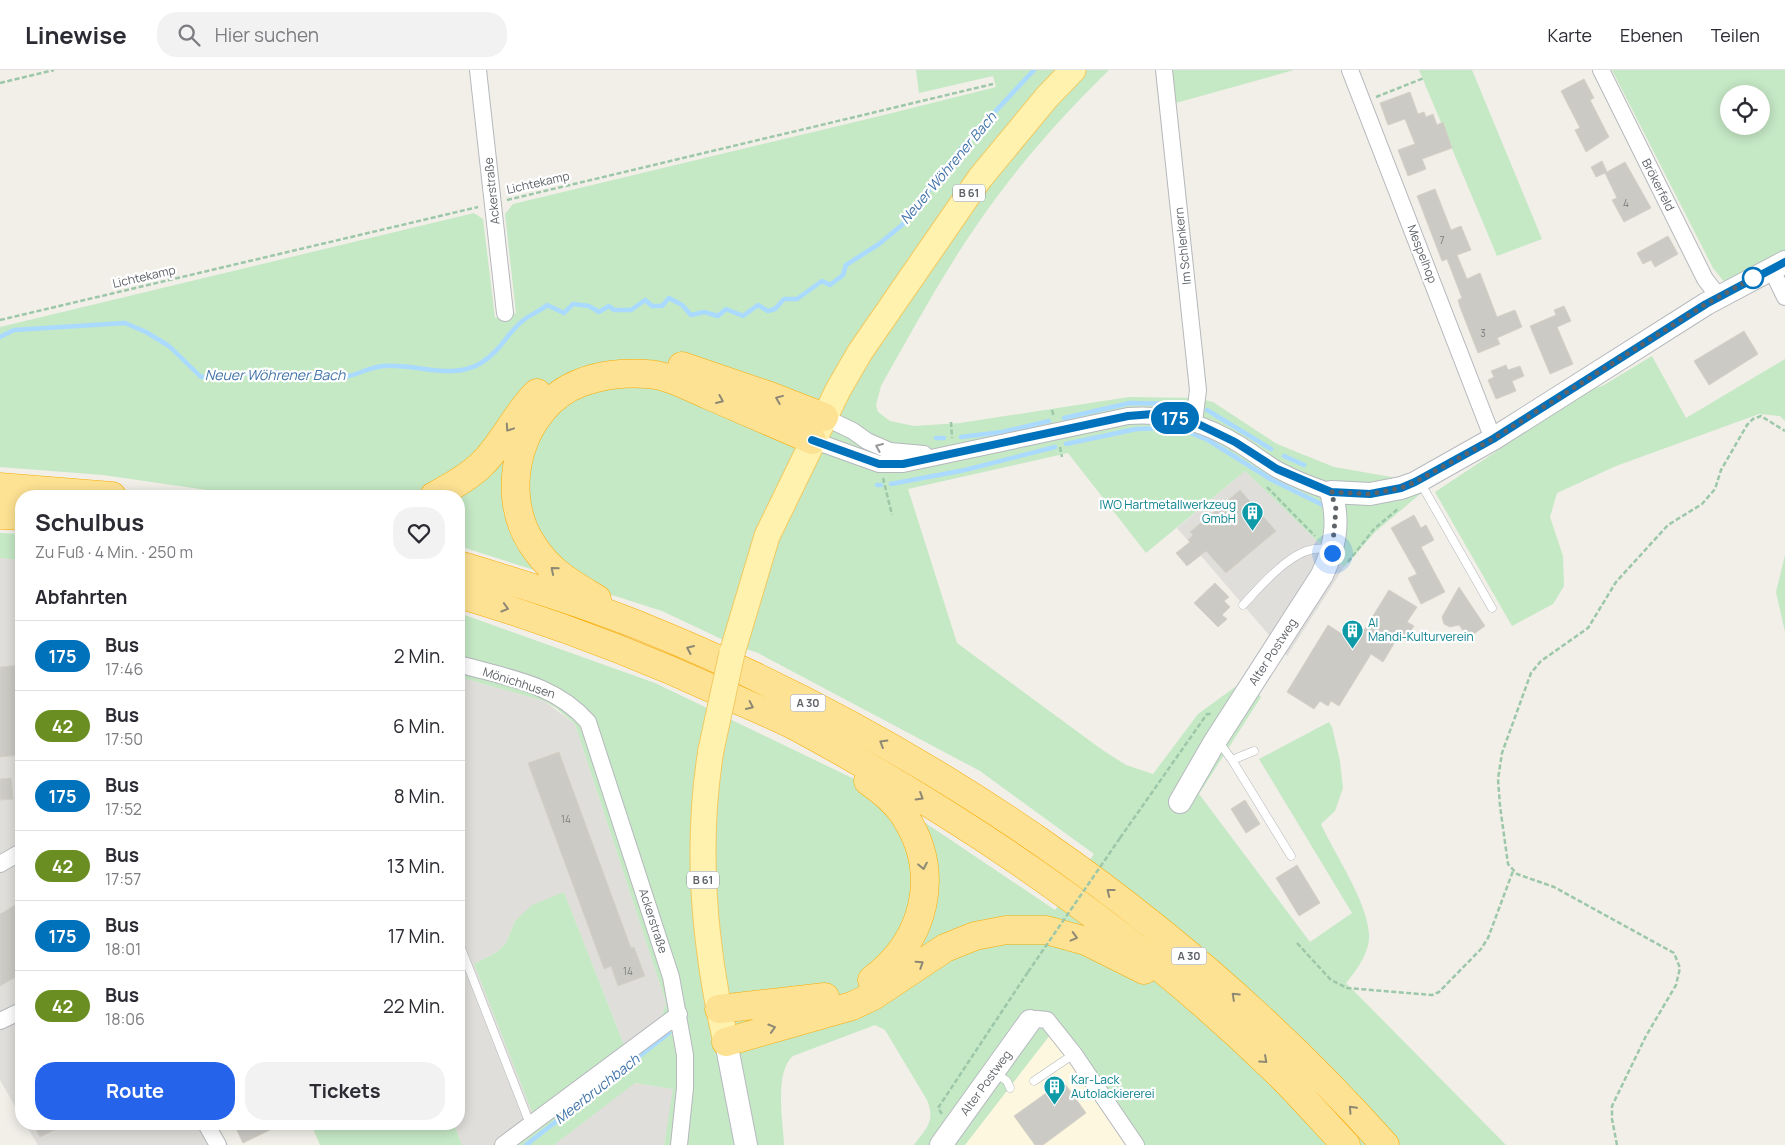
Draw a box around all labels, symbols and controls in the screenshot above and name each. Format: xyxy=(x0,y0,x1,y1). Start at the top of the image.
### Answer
search box xyxy=(157,12,507,57)
text: Linewise xyxy=(25,18,127,51)
icon: search xyxy=(175,21,203,49)
text: Hier suchen xyxy=(215,22,319,48)
text: Karte xyxy=(1548,23,1592,47)
text: Ebenen xyxy=(1620,23,1683,47)
text: Teilen xyxy=(1711,23,1760,47)
map controls xyxy=(1720,85,1770,135)
button: locate xyxy=(1720,85,1770,135)
water label: Neuer Wöhrener Bach xyxy=(895,107,1001,228)
street label: Brökerfeld xyxy=(1638,156,1679,214)
street label: Ackerstraße xyxy=(480,157,503,225)
street label: Lichtekamp xyxy=(505,167,571,198)
road number: B 61 xyxy=(953,185,985,202)
house number: 4 xyxy=(1623,196,1629,210)
street label: Im Schlenkern xyxy=(1170,207,1195,286)
street label: Mespelhop xyxy=(1403,222,1441,286)
house number: 7 xyxy=(1439,233,1445,247)
street label: Lichtekamp xyxy=(111,261,177,292)
unlabelled marker xyxy=(1742,267,1764,289)
house number: 3 xyxy=(1480,326,1486,340)
water label: Neuer Wöhrener Bach xyxy=(205,365,346,384)
one-way arrow xyxy=(715,394,724,405)
one-way arrow xyxy=(775,395,784,405)
line badge: 175 xyxy=(1146,402,1204,434)
text: 175 xyxy=(1161,406,1189,430)
one-way arrow xyxy=(506,422,515,431)
one-way arrow xyxy=(875,442,884,453)
place label: IWO Hartmetallwerkzeug GmbH xyxy=(1100,496,1236,527)
building icon: IWO Hartmetallwerkzeug GmbH xyxy=(1240,500,1264,531)
text: Schulbus xyxy=(35,505,144,538)
button: heart xyxy=(393,507,445,559)
text: Zu Fuß · 4 Min. · 250 m xyxy=(35,541,193,563)
your location xyxy=(1320,541,1345,566)
one-way arrow xyxy=(550,567,559,576)
text: Abfahrten xyxy=(35,584,128,610)
one-way arrow xyxy=(501,602,509,612)
place label: Al Mahdi-Kulturverein xyxy=(1368,614,1474,645)
street label: Alter Postweg xyxy=(1244,615,1301,689)
building icon: Al Mahdi-Kulturverein xyxy=(1340,618,1364,649)
text: Bus xyxy=(105,632,139,658)
text: 2 Min. xyxy=(394,643,445,669)
text: 175 xyxy=(48,644,77,668)
one-way arrow xyxy=(686,644,695,655)
text: 17:46 xyxy=(105,658,143,680)
street label: Mönichhusen xyxy=(481,663,558,702)
road number: A 30 xyxy=(790,694,826,711)
one-way arrow xyxy=(745,699,754,710)
text: Bus xyxy=(105,702,139,728)
text: 6 Min. xyxy=(393,713,445,739)
text: 42 xyxy=(52,714,73,738)
text: 17:50 xyxy=(105,728,143,750)
one-way arrow xyxy=(880,740,889,750)
text: Bus xyxy=(105,772,139,798)
text: 8 Min. xyxy=(394,783,445,809)
text: 175 xyxy=(48,784,77,808)
one-way arrow xyxy=(914,791,923,801)
text: 17:52 xyxy=(105,798,142,820)
house number: 14 xyxy=(561,812,571,826)
text: Bus xyxy=(105,842,139,868)
text: 13 Min. xyxy=(387,853,445,879)
text: 42 xyxy=(52,854,73,878)
one-way arrow xyxy=(917,862,928,870)
text: 17:57 xyxy=(105,868,141,890)
road number: B 61 xyxy=(687,872,719,888)
street label: Ackerstraße xyxy=(635,886,672,955)
one-way arrow xyxy=(1107,890,1116,898)
text: Bus xyxy=(105,912,139,938)
text: 17 Min. xyxy=(388,923,445,949)
text: 175 xyxy=(48,924,77,948)
one-way arrow xyxy=(1069,932,1077,942)
text: 18:01 xyxy=(105,938,141,960)
road number: A 30 xyxy=(1172,948,1206,964)
one-way arrow xyxy=(914,960,923,970)
house number: 14 xyxy=(623,964,633,978)
text: Bus xyxy=(105,982,139,1008)
text: 22 Min. xyxy=(383,993,445,1019)
one-way arrow xyxy=(1232,993,1241,1002)
text: 42 xyxy=(52,994,73,1018)
text: 18:06 xyxy=(105,1008,145,1030)
one-way arrow xyxy=(768,1023,776,1033)
street label: Alter Postweg xyxy=(956,1046,1015,1119)
water label: Meerbruchbach xyxy=(550,1049,644,1128)
one-way arrow xyxy=(1259,1055,1268,1064)
button: Route xyxy=(35,1062,235,1120)
button: Tickets xyxy=(245,1062,445,1120)
place label: Kar-Lack Autolackiererei xyxy=(1071,1071,1155,1102)
building icon: Kar-Lack Autolackiererei xyxy=(1043,1075,1067,1106)
one-way arrow xyxy=(1349,1106,1358,1115)

